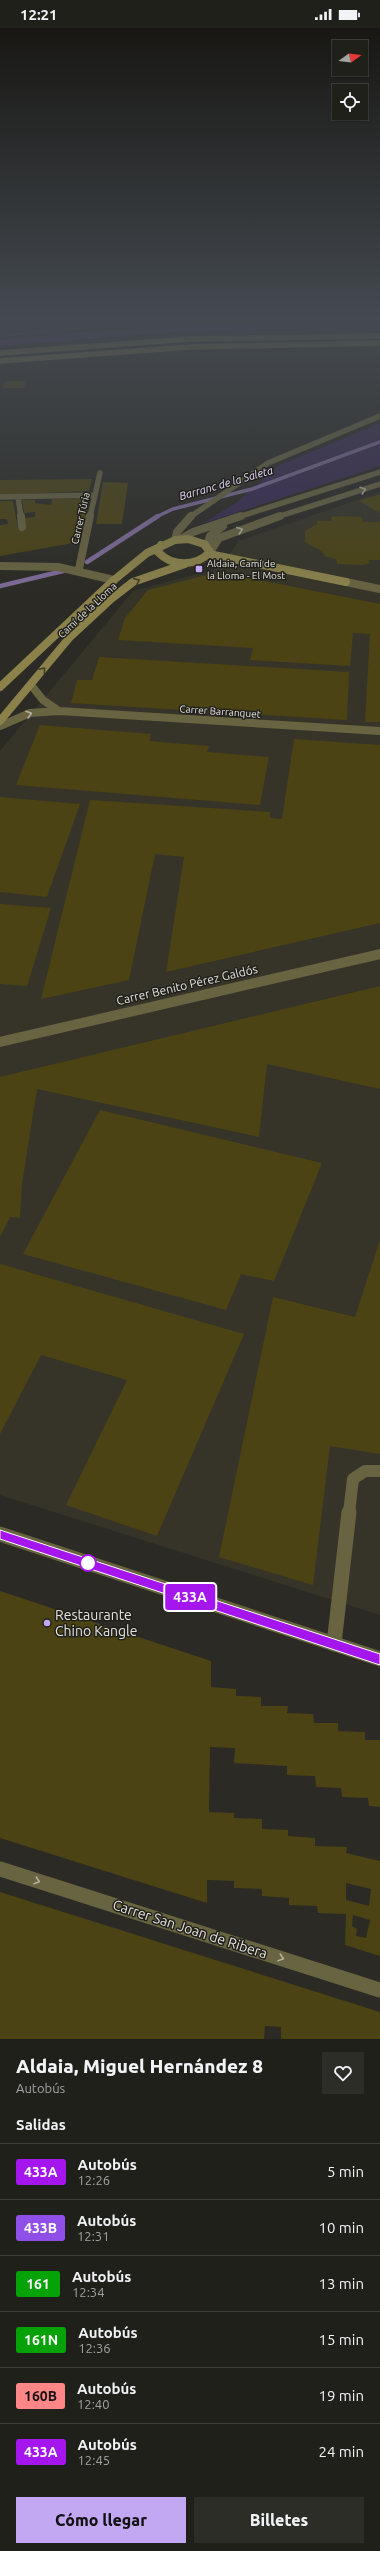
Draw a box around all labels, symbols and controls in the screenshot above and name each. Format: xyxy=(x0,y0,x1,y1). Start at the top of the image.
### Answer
text: 12:21 xyxy=(20,6,58,23)
north arrow xyxy=(332,40,368,76)
map controls xyxy=(332,40,368,120)
button: locate xyxy=(332,84,368,120)
water label: Barranc de la Saleta xyxy=(178,464,274,502)
one-way arrow xyxy=(360,486,367,495)
street label: Carrer Túria xyxy=(69,491,92,545)
one-way arrow xyxy=(236,527,243,535)
place label: Aldaia, Camí de la Lloma - El Most xyxy=(207,558,285,581)
marker: Aldaia, Camí de la Lloma - El Most xyxy=(194,564,204,574)
one-way arrow xyxy=(133,578,140,586)
street label: Camí de la Lloma xyxy=(56,581,119,640)
one-way arrow xyxy=(38,667,45,674)
street label: Carrer Barranquet xyxy=(179,703,261,720)
one-way arrow xyxy=(25,710,32,719)
street label: Carrer Benito Pérez Galdós xyxy=(115,962,259,1007)
unlabelled marker xyxy=(79,1554,97,1572)
line badge: 433A xyxy=(162,1584,218,1610)
text: 433A xyxy=(173,1589,207,1605)
place label: Restaurante Chino Kangle xyxy=(55,1607,138,1639)
marker: Restaurante Chino Kangle xyxy=(42,1618,52,1628)
one-way arrow xyxy=(33,1876,40,1885)
street label: Carrer San Joan de Ribera xyxy=(111,1896,269,1962)
one-way arrow xyxy=(277,1953,284,1962)
button: heart xyxy=(322,2052,364,2094)
text: Aldaia, Miguel Hernández 8 xyxy=(16,2055,263,2077)
text: Autobús xyxy=(16,2081,65,2095)
text: Salidas xyxy=(16,2116,66,2133)
text: Autobús xyxy=(78,2156,137,2173)
text: 5 min xyxy=(327,2163,364,2180)
text: 433A xyxy=(24,2164,58,2180)
text: 12:26 xyxy=(78,2173,110,2187)
text: Autobús xyxy=(77,2212,136,2229)
text: 10 min xyxy=(318,2219,364,2236)
text: 433B xyxy=(24,2220,57,2236)
text: 12:31 xyxy=(77,2229,110,2243)
text: Autobús xyxy=(72,2268,131,2285)
text: 13 min xyxy=(318,2275,364,2292)
text: 161 xyxy=(26,2276,50,2292)
text: 12:34 xyxy=(72,2285,105,2299)
text: Autobús xyxy=(78,2324,138,2341)
text: 15 min xyxy=(318,2331,364,2348)
text: 161N xyxy=(24,2332,58,2348)
text: 12:36 xyxy=(78,2341,111,2355)
text: Autobús xyxy=(77,2380,136,2397)
text: 19 min xyxy=(318,2387,364,2404)
text: 160B xyxy=(24,2388,57,2404)
text: 12:40 xyxy=(77,2397,110,2411)
text: Autobús xyxy=(78,2436,137,2453)
text: 24 min xyxy=(318,2443,364,2460)
text: 433A xyxy=(24,2444,58,2460)
text: 12:45 xyxy=(78,2453,110,2467)
button: Cómo llegar xyxy=(16,2497,186,2543)
button: Billetes xyxy=(194,2497,364,2543)

